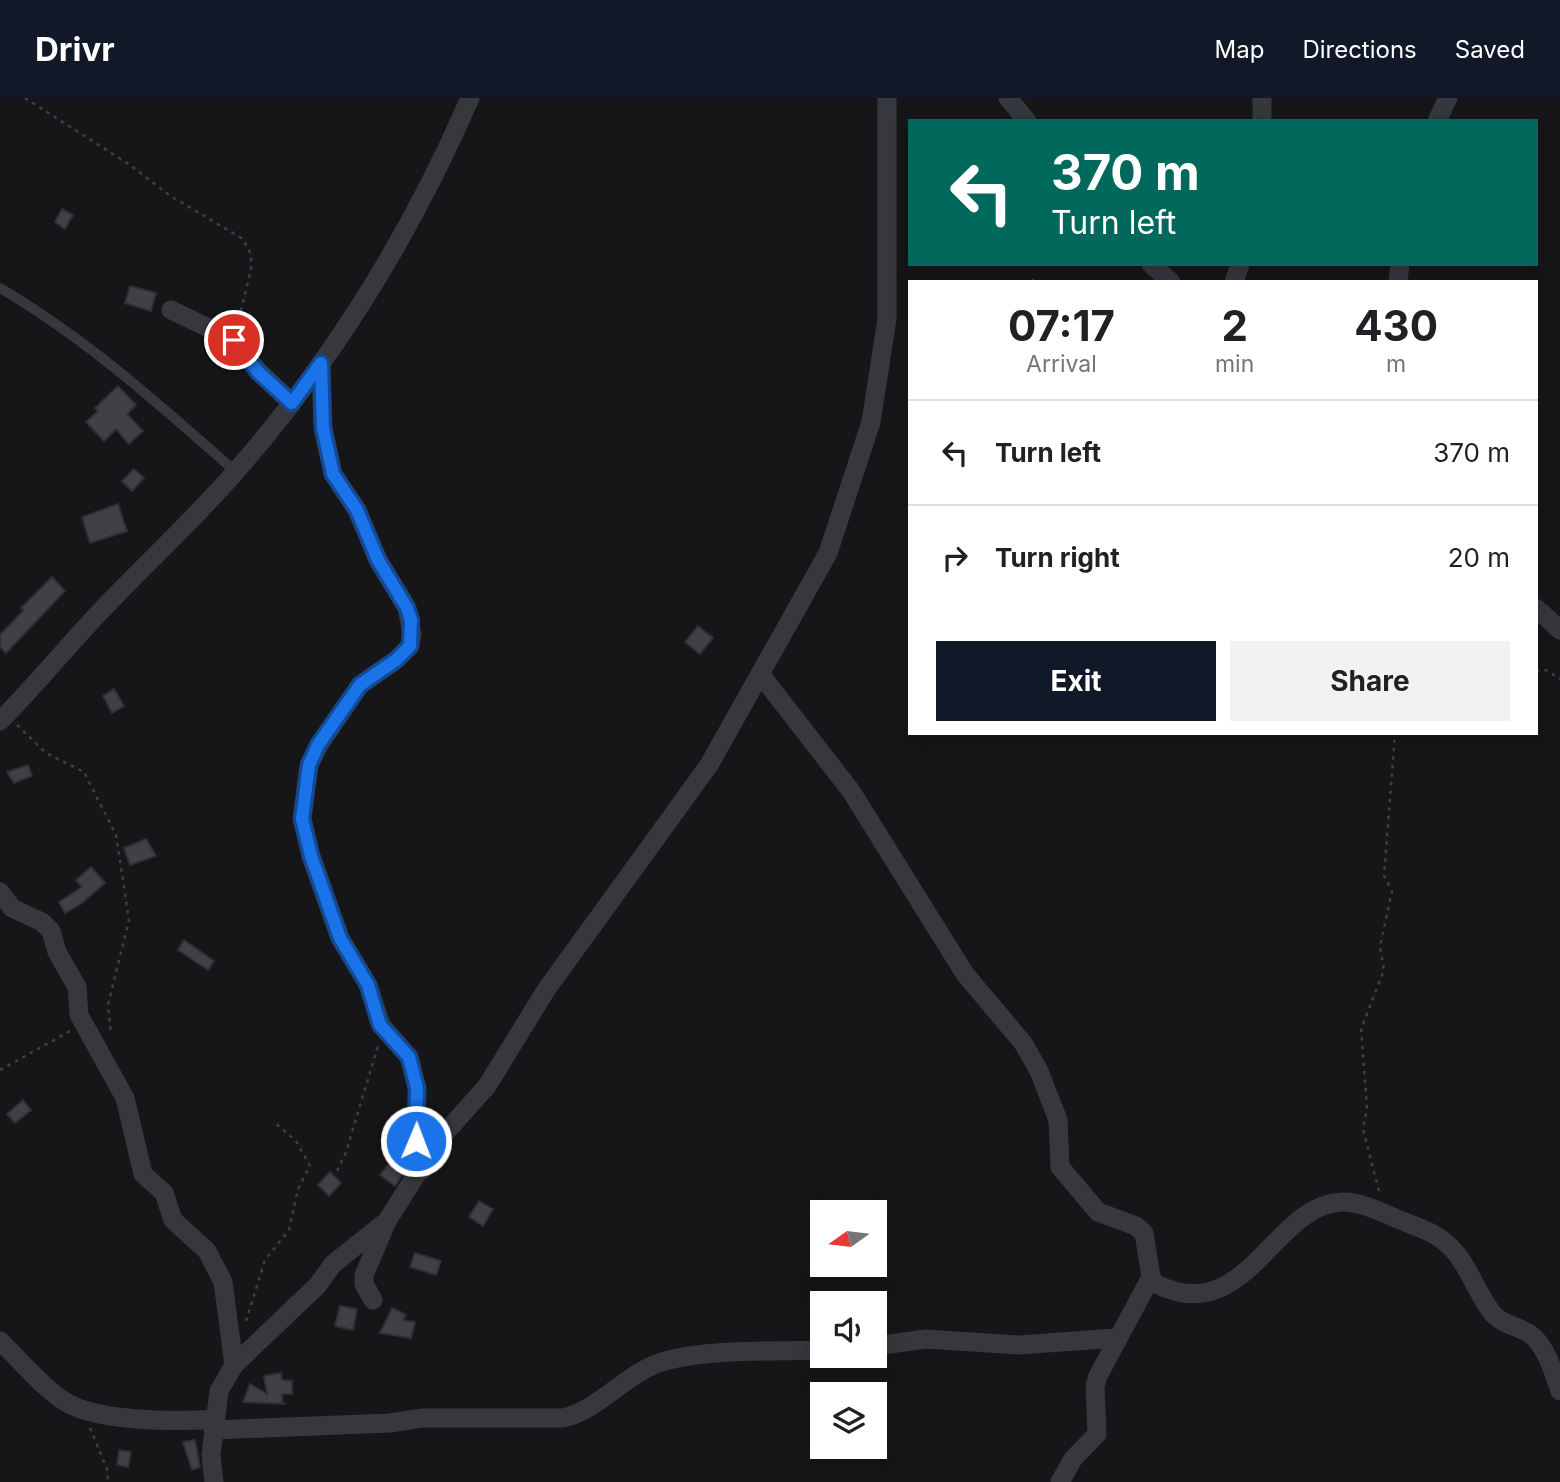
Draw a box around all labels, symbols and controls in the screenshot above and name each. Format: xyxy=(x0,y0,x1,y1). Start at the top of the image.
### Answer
text: Drivr xyxy=(35,29,115,69)
text: Map xyxy=(1215,35,1264,64)
text: Directions xyxy=(1302,35,1417,64)
text: Saved xyxy=(1455,35,1525,64)
text: 370 m xyxy=(1051,143,1200,202)
icon: left xyxy=(936,147,1027,238)
text: Turn left xyxy=(1051,203,1176,242)
text: 07:17 xyxy=(1008,300,1115,351)
text: 2 xyxy=(1221,300,1248,351)
text: 430 xyxy=(1354,300,1438,351)
pin xyxy=(204,310,264,370)
icon: arrive xyxy=(215,321,253,359)
text: Arrival xyxy=(1026,350,1097,378)
text: min xyxy=(1215,350,1254,378)
text: m xyxy=(1386,350,1406,378)
icon: left xyxy=(936,434,974,472)
text: Turn left xyxy=(995,437,1101,468)
text: 370 m xyxy=(1433,437,1510,468)
icon: right xyxy=(936,539,974,577)
text: Turn right xyxy=(995,542,1120,573)
text: 20 m xyxy=(1448,542,1510,573)
button: Exit xyxy=(936,641,1216,721)
button: Share xyxy=(1230,641,1510,721)
position arrow xyxy=(379,1104,453,1178)
north arrow xyxy=(810,1200,887,1278)
map controls xyxy=(810,1200,887,1459)
button: sound xyxy=(810,1291,887,1368)
button: layers xyxy=(810,1382,887,1459)

